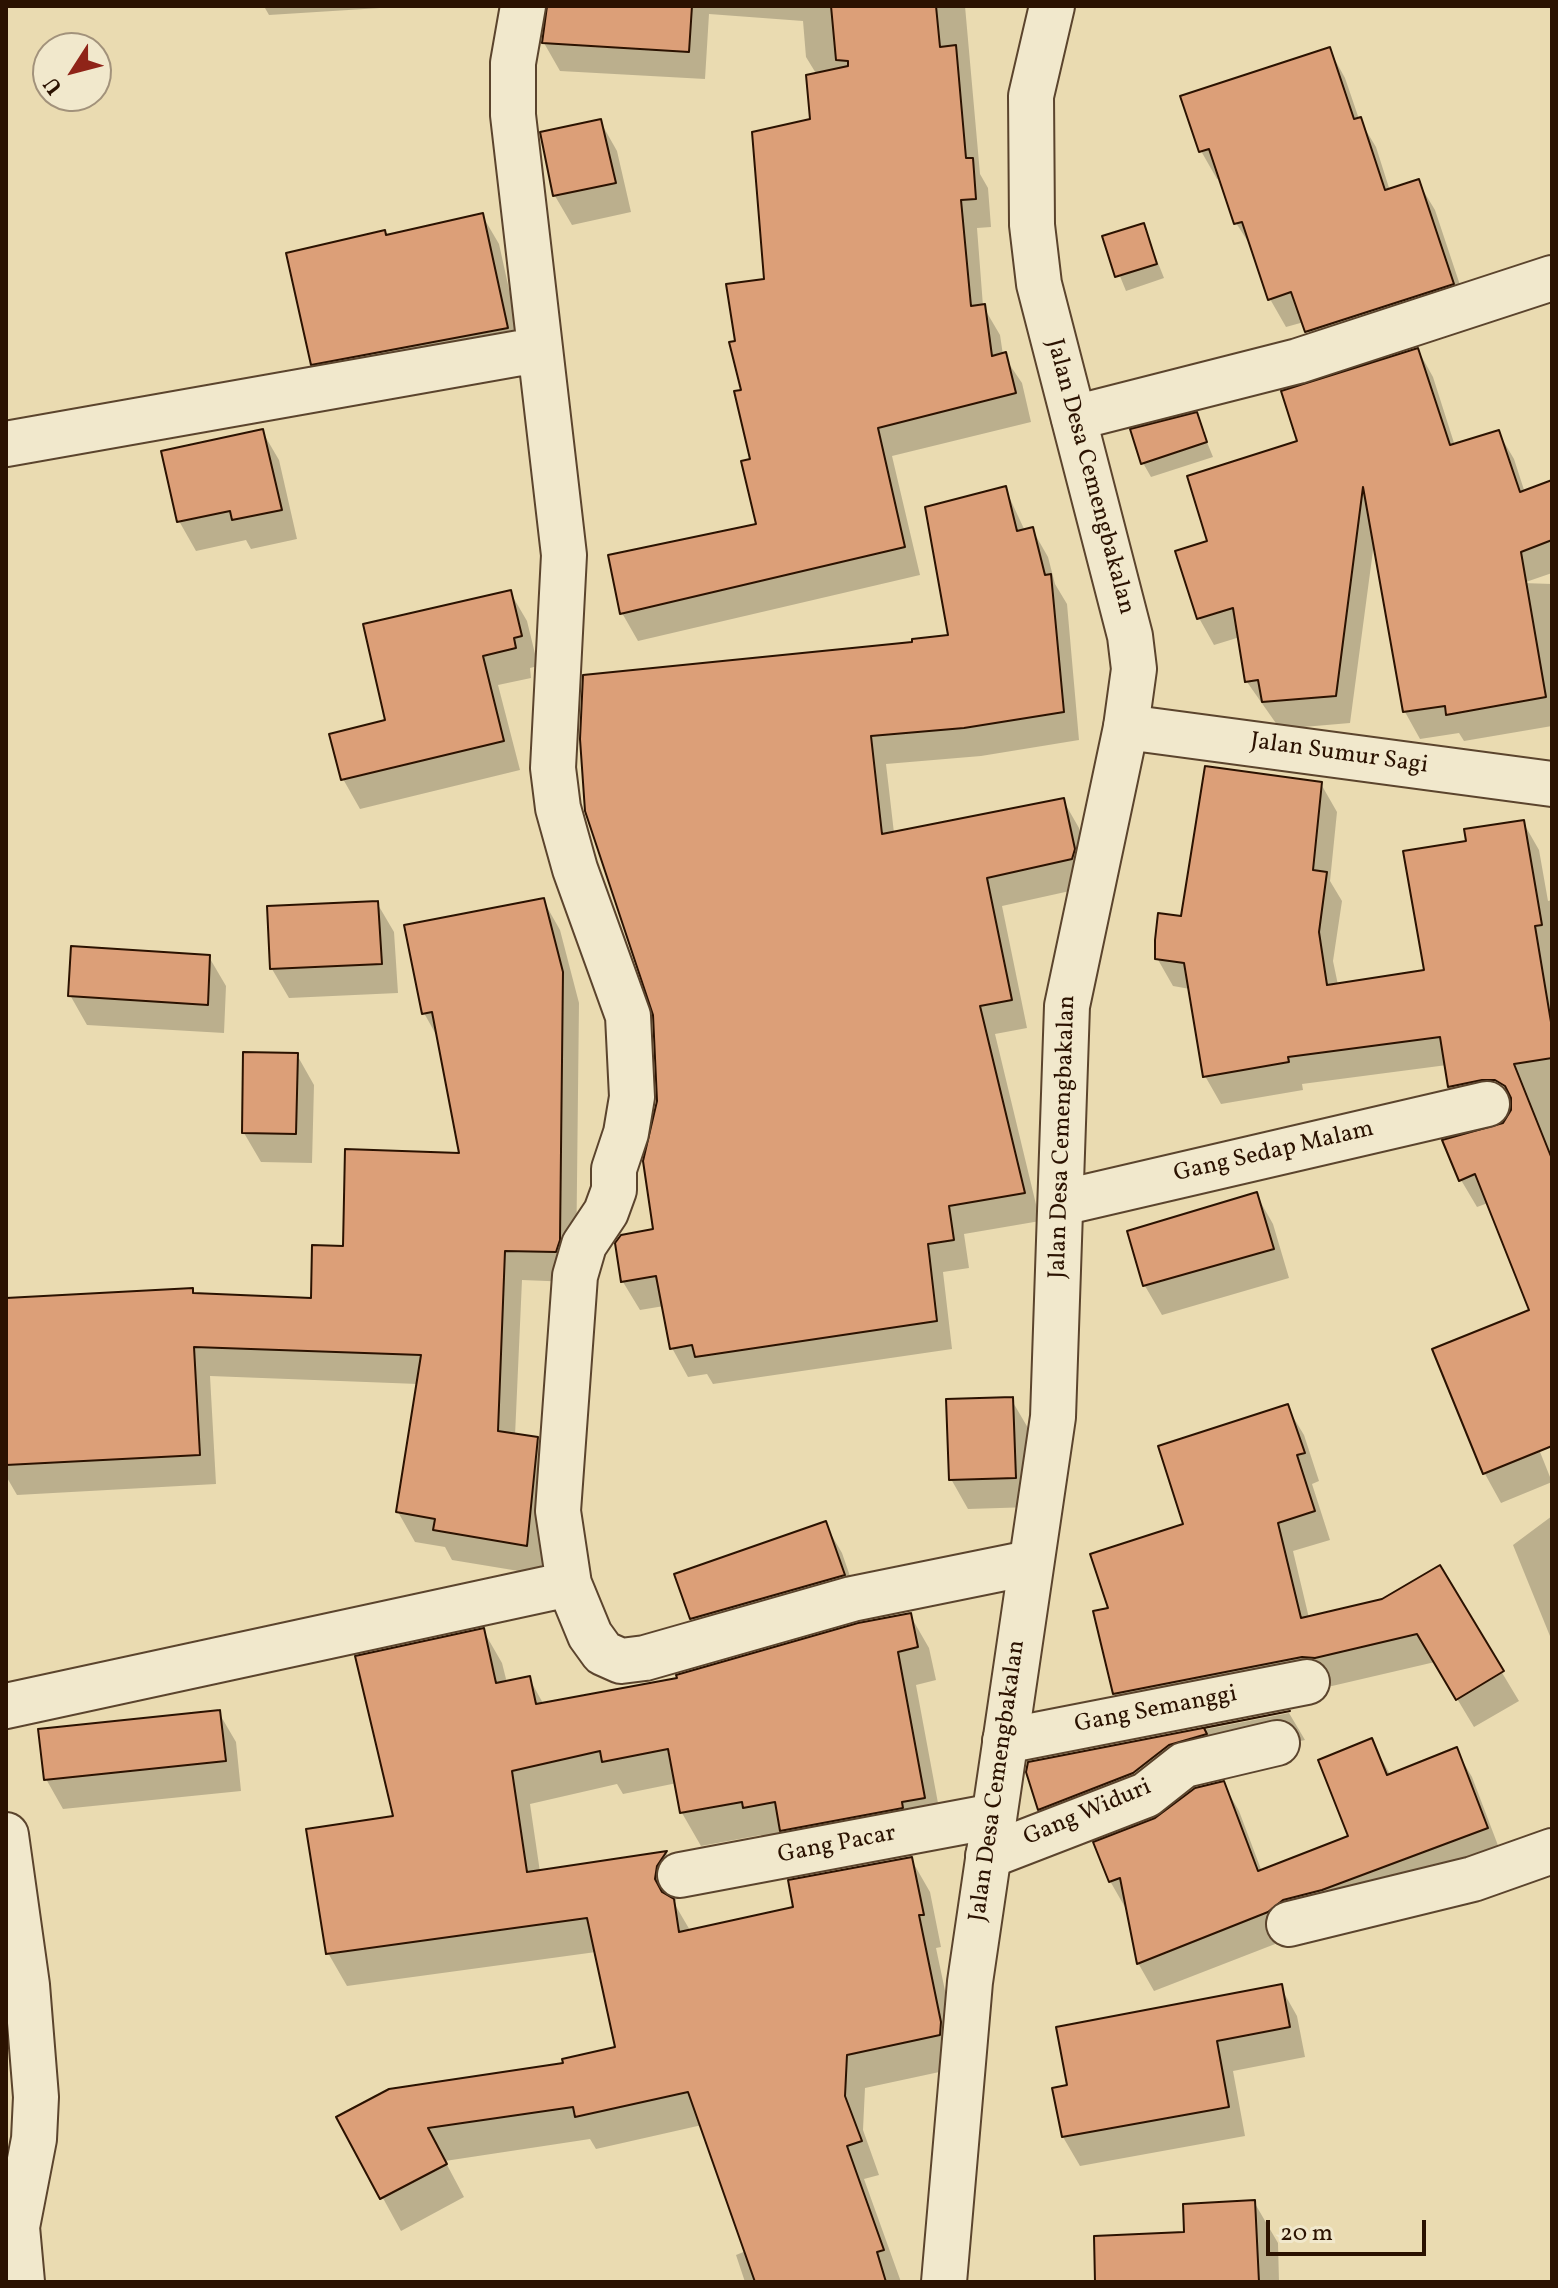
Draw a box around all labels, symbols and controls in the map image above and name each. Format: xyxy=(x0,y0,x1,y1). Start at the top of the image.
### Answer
north arrow xyxy=(32,32,112,112)
text: U xyxy=(37,70,71,100)
street label: Jalan Desa Cemengbakalan xyxy=(1038,336,1140,618)
street label: Jalan Sumur Sagi xyxy=(1248,728,1430,782)
street label: Jalan Desa Cemengbakalan xyxy=(1045,995,1083,1279)
street label: Gang Sedap Malam xyxy=(1171,1116,1377,1190)
street label: Jalan Desa Cemengbakalan xyxy=(965,1638,1033,1924)
street label: Gang Semanggi xyxy=(1072,1681,1240,1741)
street label: Gang Widuri xyxy=(1020,1774,1156,1854)
street label: Gang Pacar xyxy=(776,1820,898,1872)
scale bar xyxy=(1270,2204,1430,2254)
text: 20 m xyxy=(1280,2217,1333,2251)

